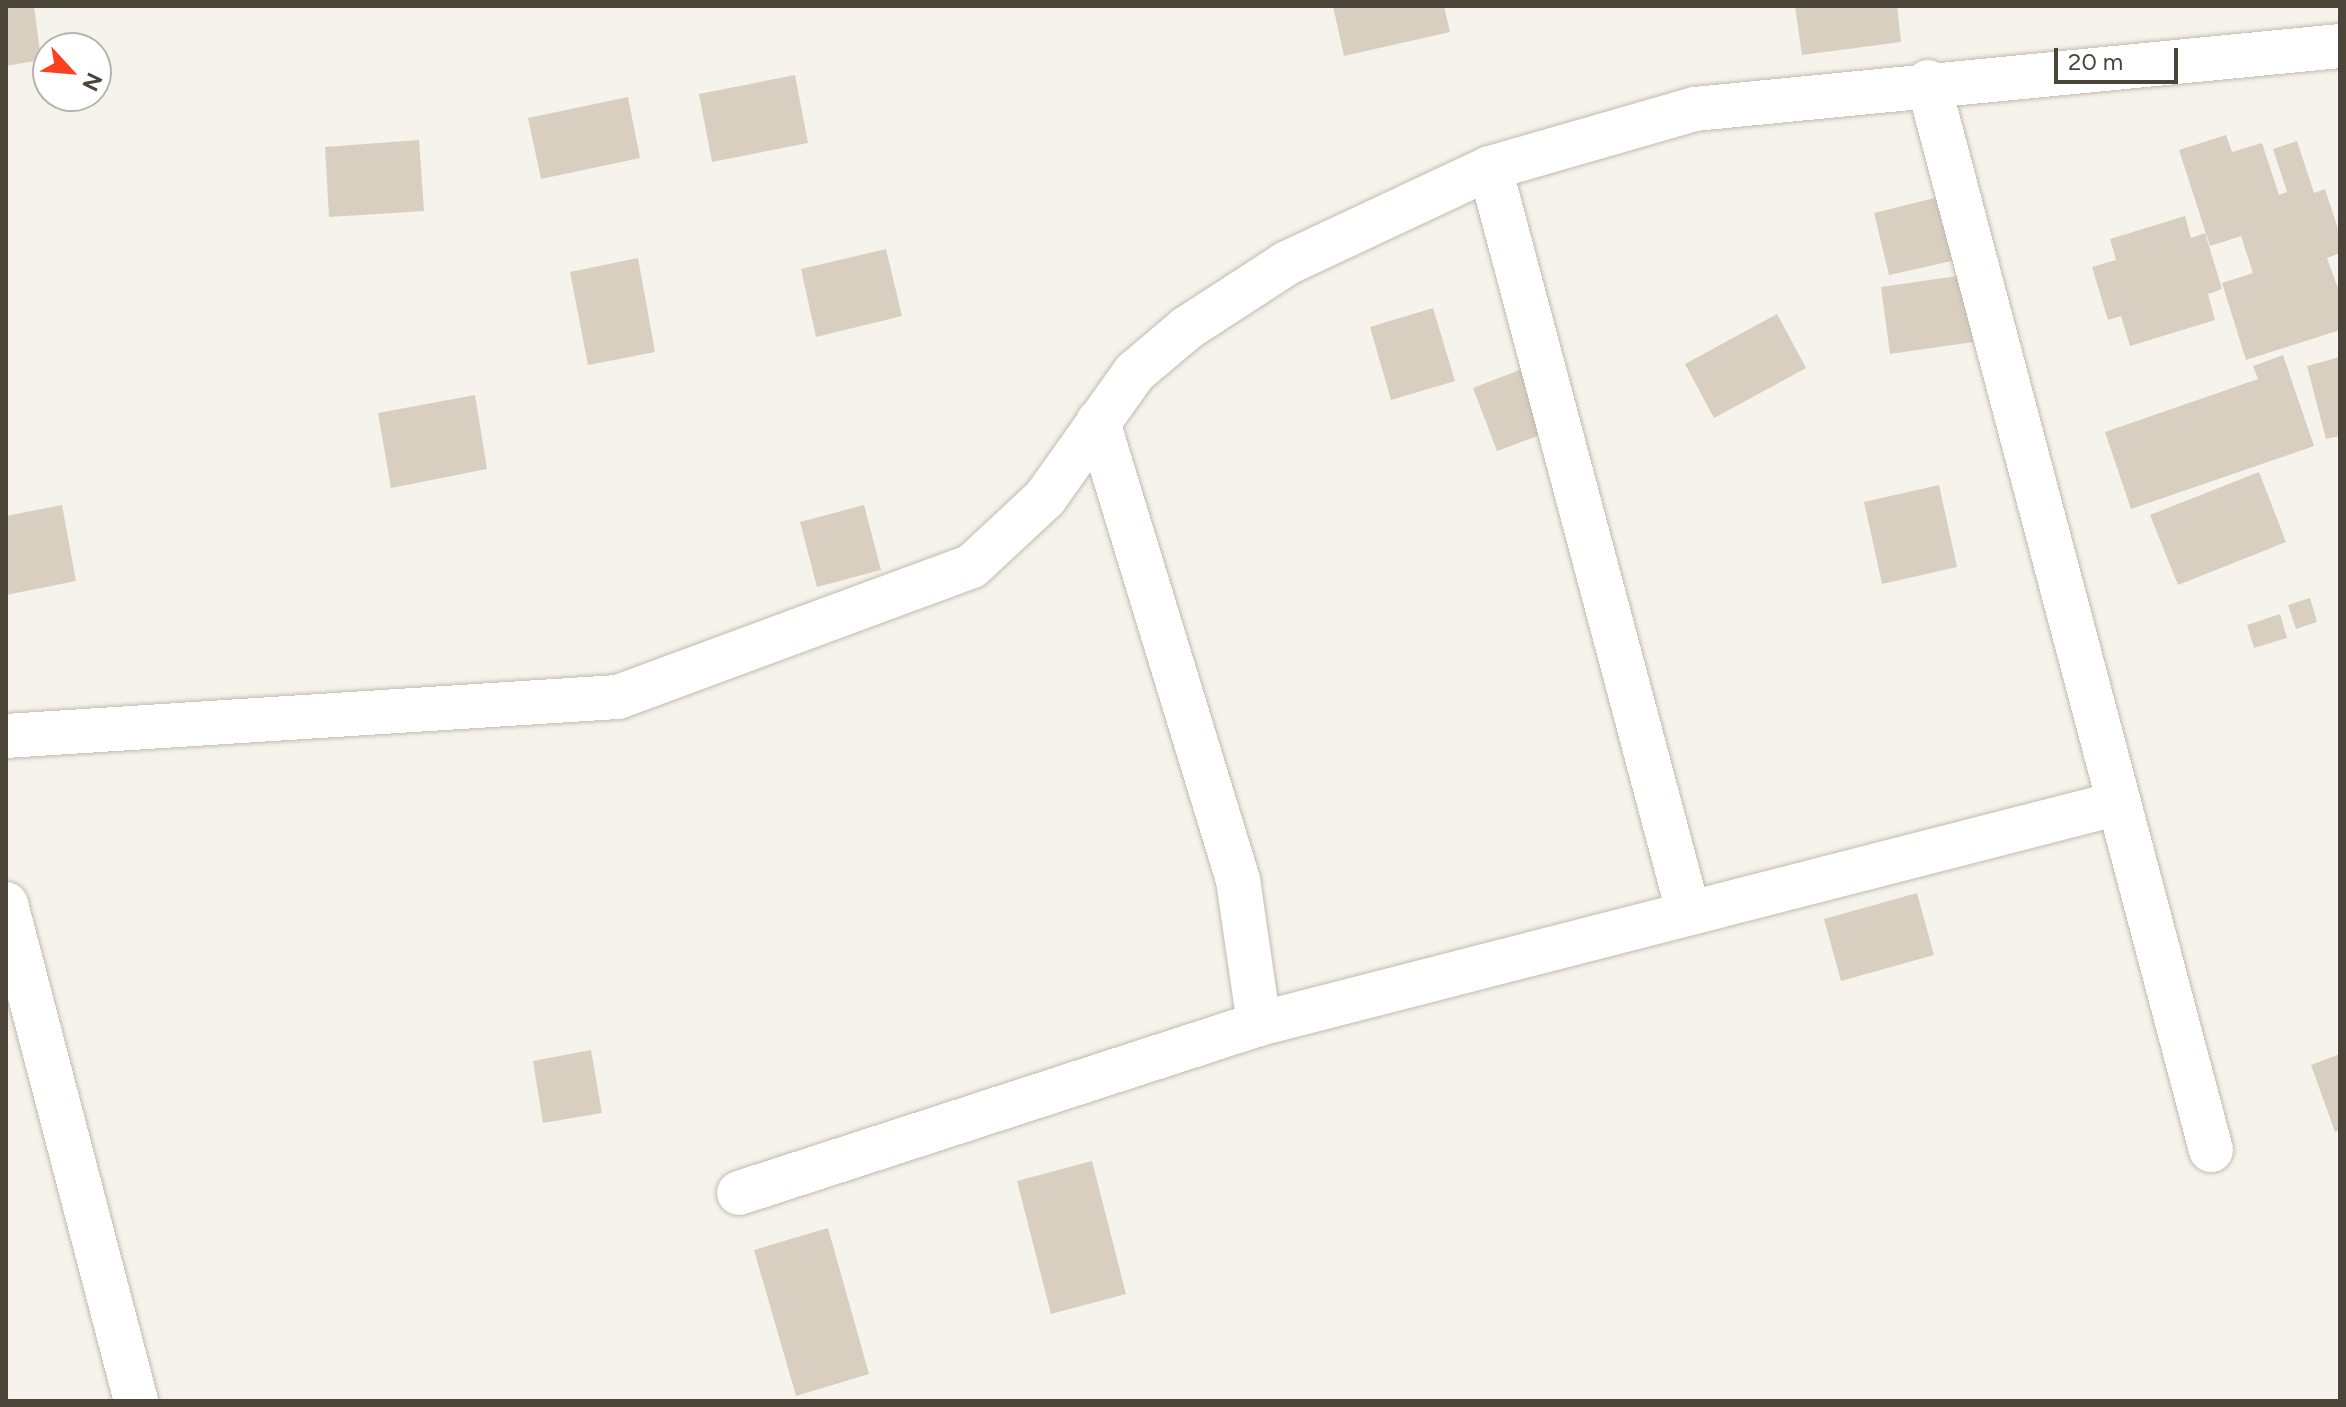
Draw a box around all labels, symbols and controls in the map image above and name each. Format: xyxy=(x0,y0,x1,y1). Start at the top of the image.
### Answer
north arrow xyxy=(32,32,112,112)
scale bar xyxy=(2058,32,2182,82)
text: 20 m xyxy=(2068,47,2123,76)
text: N xyxy=(76,68,108,95)

